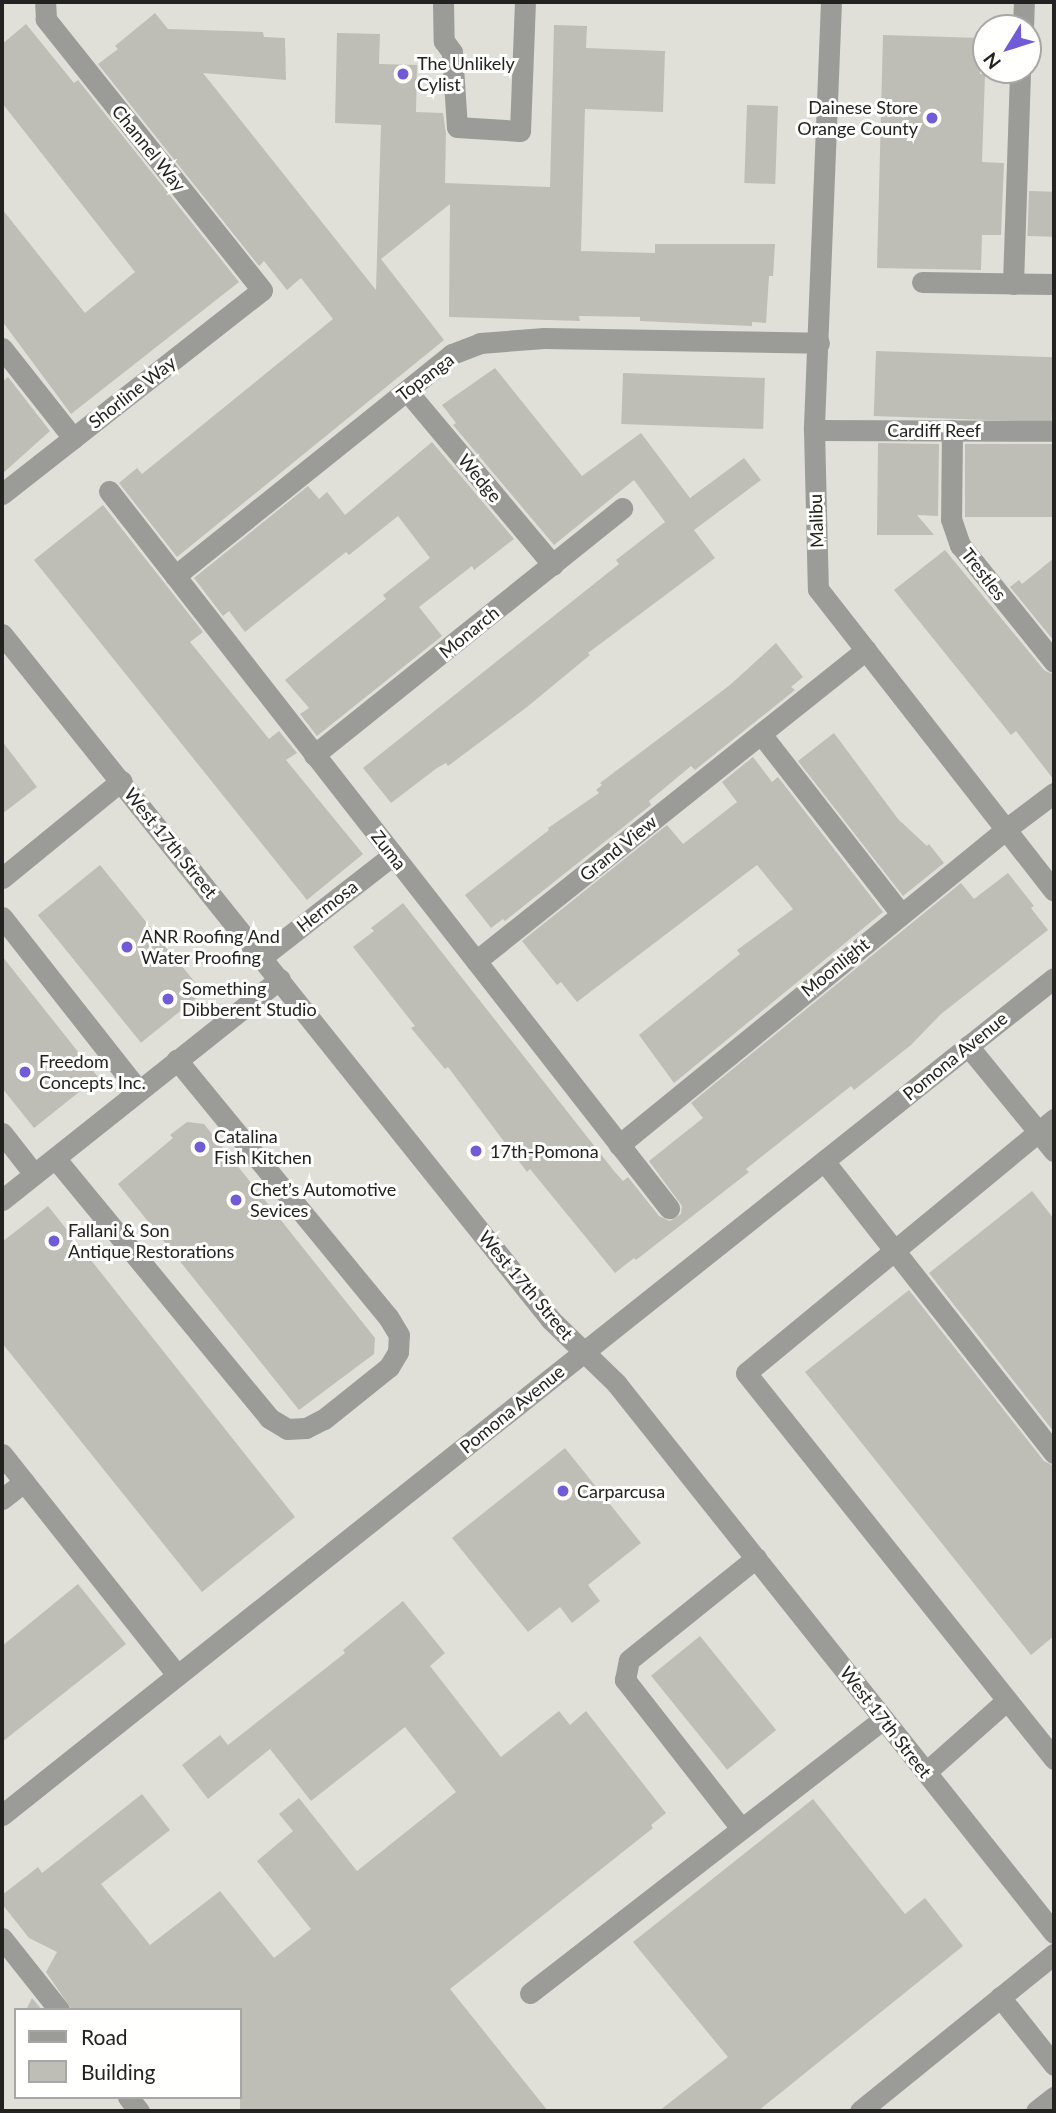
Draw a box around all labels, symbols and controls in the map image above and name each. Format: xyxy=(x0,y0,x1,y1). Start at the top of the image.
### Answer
north arrow xyxy=(972,14,1042,84)
text: N xyxy=(978,48,1005,74)
place label: The Unlikely Cylist xyxy=(417,53,515,96)
marker: The Unlikely Cylist xyxy=(395,66,411,82)
place label: Dainese Store Orange County xyxy=(797,97,918,140)
street label: Channel Way xyxy=(108,100,190,196)
marker: Dainese Store Orange County xyxy=(924,110,940,126)
street label: Topanga xyxy=(392,349,458,405)
street label: Shorline Way xyxy=(84,351,180,433)
street label: Cardiff Reef xyxy=(887,419,981,441)
street label: Wedge xyxy=(454,450,506,506)
street label: Malibu xyxy=(804,494,828,548)
street label: Trestles xyxy=(957,544,1011,604)
street label: Monarch xyxy=(435,601,503,663)
street label: West 17th Street xyxy=(120,784,222,902)
street label: Grand View xyxy=(575,810,661,886)
street label: Zuma xyxy=(367,826,411,874)
street label: Hermosa xyxy=(292,876,362,936)
place label: ANR Roofing And Water Proofing xyxy=(141,926,280,968)
street label: Moonlight xyxy=(797,933,873,1001)
marker: ANR Roofing And Water Proofing xyxy=(119,939,135,955)
place label: Something Dibberent Studio xyxy=(182,978,317,1020)
marker: Something Dibberent Studio xyxy=(160,991,176,1007)
street label: Pomona Avenue xyxy=(898,1007,1012,1105)
place label: Freedom Concepts Inc. xyxy=(39,1051,146,1094)
marker: Freedom Concepts Inc. xyxy=(17,1064,33,1080)
place label: Catalina Fish Kitchen xyxy=(214,1126,312,1168)
marker: Catalina Fish Kitchen xyxy=(192,1139,208,1155)
place label: 17th-Pomona xyxy=(490,1140,599,1162)
marker: 17th-Pomona xyxy=(468,1143,484,1159)
place label: Chet’s Automotive Sevices xyxy=(250,1179,397,1222)
marker: Chet’s Automotive Sevices xyxy=(228,1192,244,1208)
place label: Fallani & Son Antique Restorations xyxy=(68,1220,234,1262)
street label: West 17th Street xyxy=(474,1226,578,1344)
marker: Fallani & Son Antique Restorations xyxy=(46,1233,62,1249)
street label: Pomona Avenue xyxy=(455,1360,569,1458)
place label: Carparcusa xyxy=(577,1480,665,1502)
marker: Carparcusa xyxy=(555,1483,571,1499)
street label: West 17th Street xyxy=(836,1662,936,1782)
legend xyxy=(14,2008,242,2099)
text: Road xyxy=(81,2024,128,2049)
text: Building xyxy=(81,2059,156,2084)

